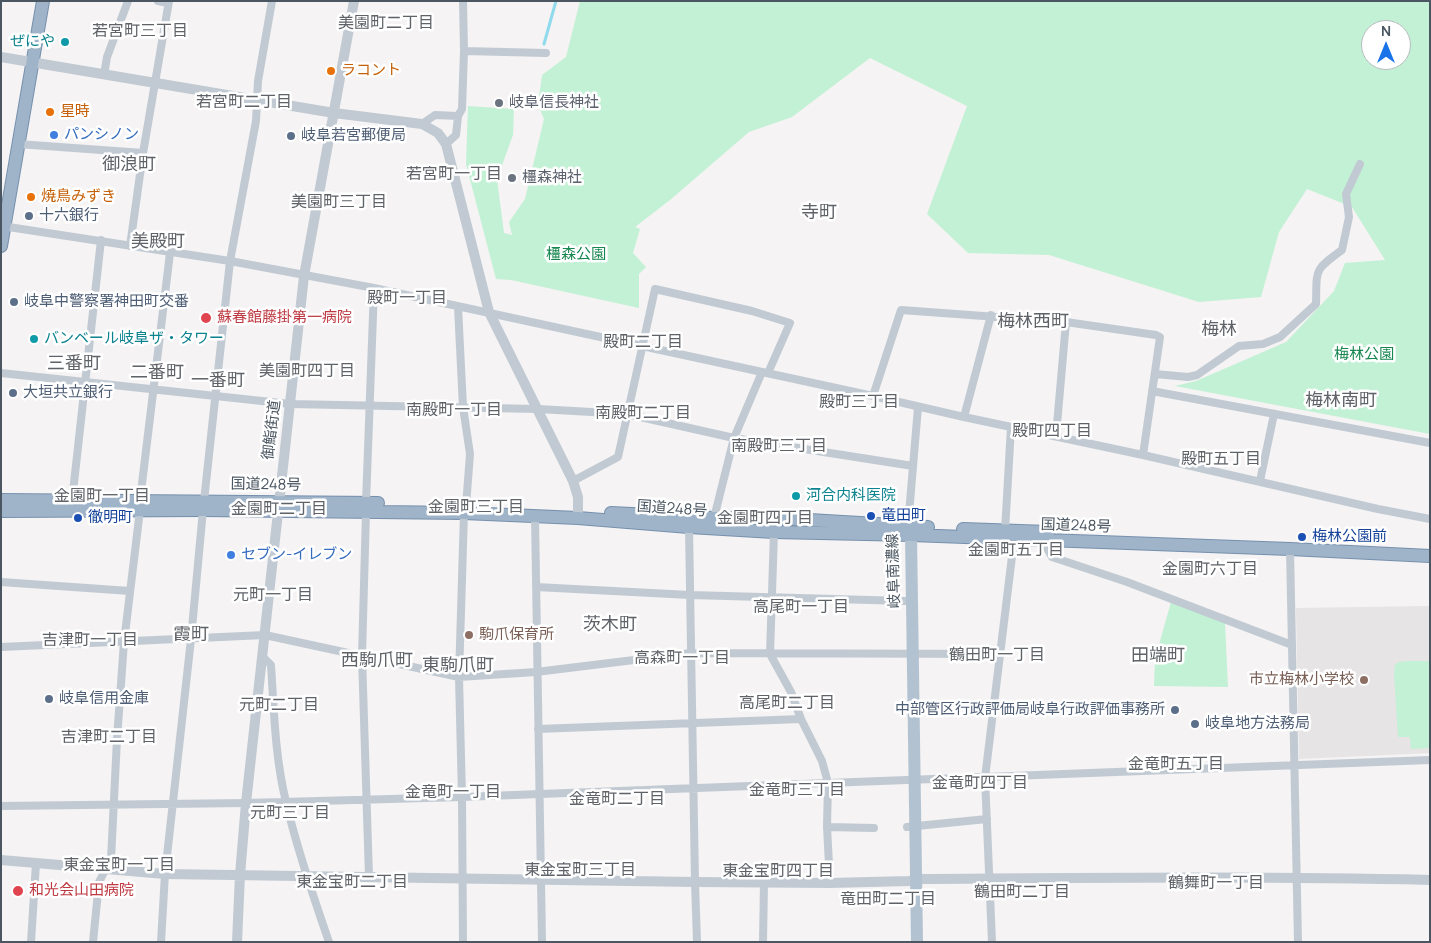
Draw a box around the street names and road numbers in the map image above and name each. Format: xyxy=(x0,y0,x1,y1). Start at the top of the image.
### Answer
street label: 御鮨街道 xyxy=(259,399,285,461)
street label: 国道248号 xyxy=(230,475,302,495)
street label: 国道248号 xyxy=(636,498,708,520)
street label: 国道248号 xyxy=(1040,516,1112,536)
street label: 岐阜南濃線 xyxy=(884,533,904,609)

